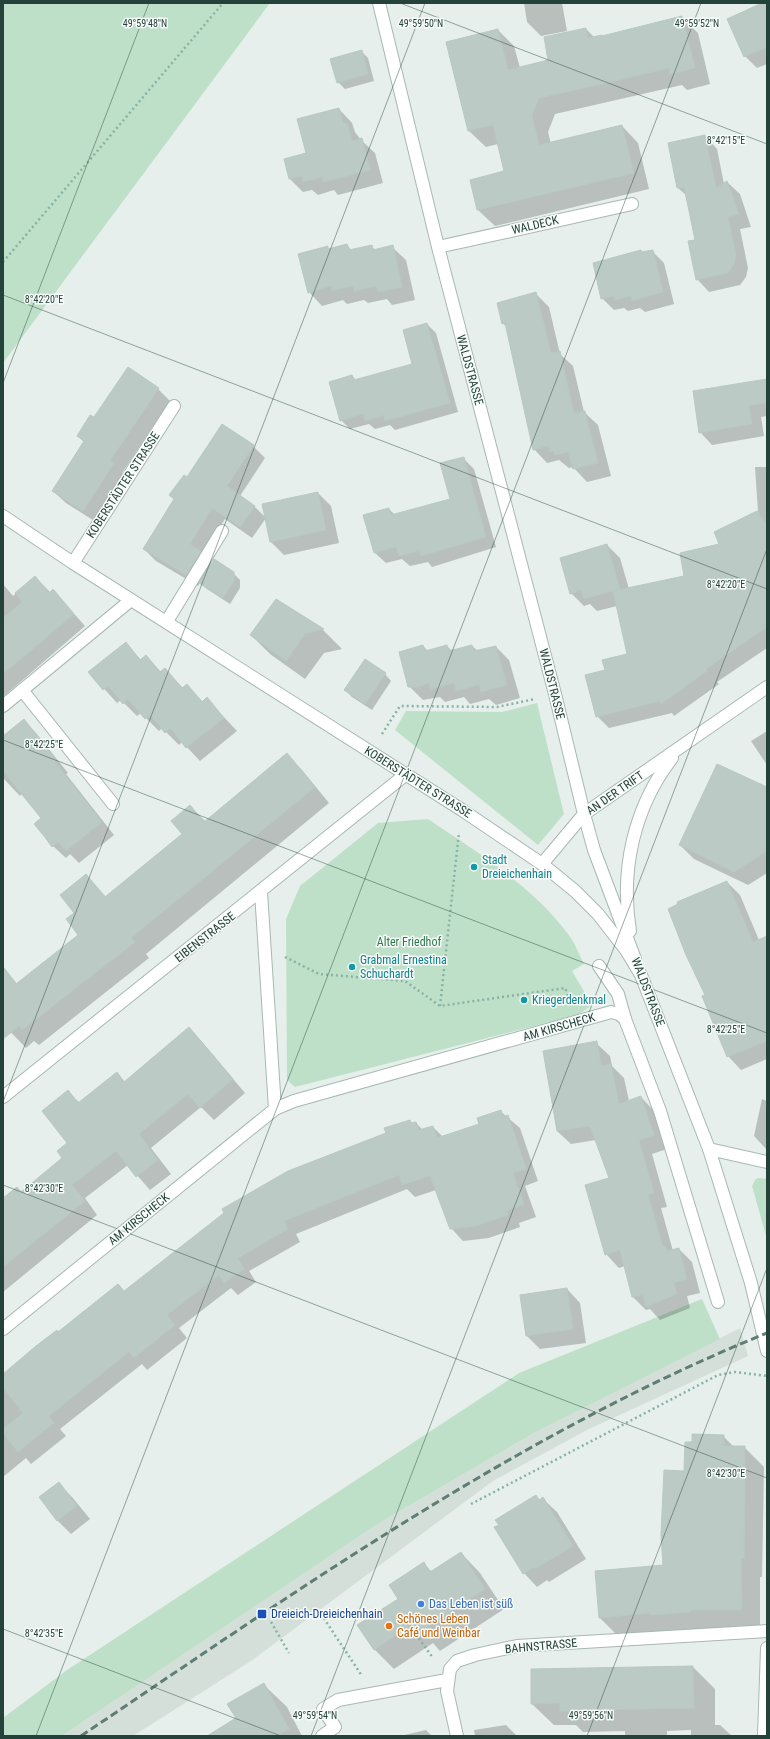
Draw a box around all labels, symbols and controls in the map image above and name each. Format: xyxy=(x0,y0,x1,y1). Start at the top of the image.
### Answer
text: 49°59'48"N xyxy=(123,18,167,29)
text: 49°59'50"N xyxy=(399,18,443,29)
text: 49°59'52"N xyxy=(675,18,719,29)
text: 8°42'15"E xyxy=(707,135,745,146)
street label: WALDECK xyxy=(510,213,560,237)
text: 8°42'20"E xyxy=(25,294,63,305)
street label: WALDSTRASSE xyxy=(454,333,486,407)
street label: KOBERSTÄDTER STRASSE xyxy=(83,429,163,541)
text: 8°42'20"E xyxy=(707,579,745,590)
street label: WALDSTRASSE xyxy=(536,647,568,721)
text: 8°42'25"E xyxy=(25,739,63,750)
street label: KOBERSTÄDTER STRASSE xyxy=(362,742,475,821)
street label: AN DER TRIFT xyxy=(584,768,646,818)
place label: Stadt Dreieichenhain xyxy=(482,853,552,881)
marker: Stadt Dreieichenhain xyxy=(469,862,479,872)
street label: EIBENSTRASSE xyxy=(172,909,238,965)
park label: Alter Friedhof xyxy=(377,935,441,949)
place label: Grabmal Ernestina Schuchardt xyxy=(360,953,447,981)
street label: WALDSTRASSE xyxy=(628,956,668,1028)
marker: Grabmal Ernestina Schuchardt xyxy=(347,962,357,972)
place label: Kriegerdenkmal xyxy=(532,993,606,1007)
marker: Kriegerdenkmal xyxy=(519,995,529,1005)
street label: AM KIRSCHECK xyxy=(521,1010,597,1044)
text: 8°42'25"E xyxy=(707,1024,745,1035)
text: 8°42'30"E xyxy=(25,1183,63,1194)
street label: AM KIRSCHECK xyxy=(106,1190,173,1248)
text: 8°42'30"E xyxy=(707,1468,745,1479)
place label: Das Leben ist süß xyxy=(429,1597,513,1611)
marker: Das Leben ist süß xyxy=(416,1599,426,1609)
place label: Dreieich-Dreieichenhain xyxy=(271,1607,383,1621)
marker: Dreieich-Dreieichenhain xyxy=(256,1608,268,1620)
place label: Schönes Leben Café und Weinbar xyxy=(397,1612,481,1640)
marker: Schönes Leben Café und Weinbar xyxy=(384,1621,394,1631)
text: 8°42'35"E xyxy=(25,1628,63,1639)
street label: BAHNSTRASSE xyxy=(504,1636,578,1656)
text: 49°59'54"N xyxy=(293,1710,337,1721)
text: 49°59'56"N xyxy=(569,1710,613,1721)

